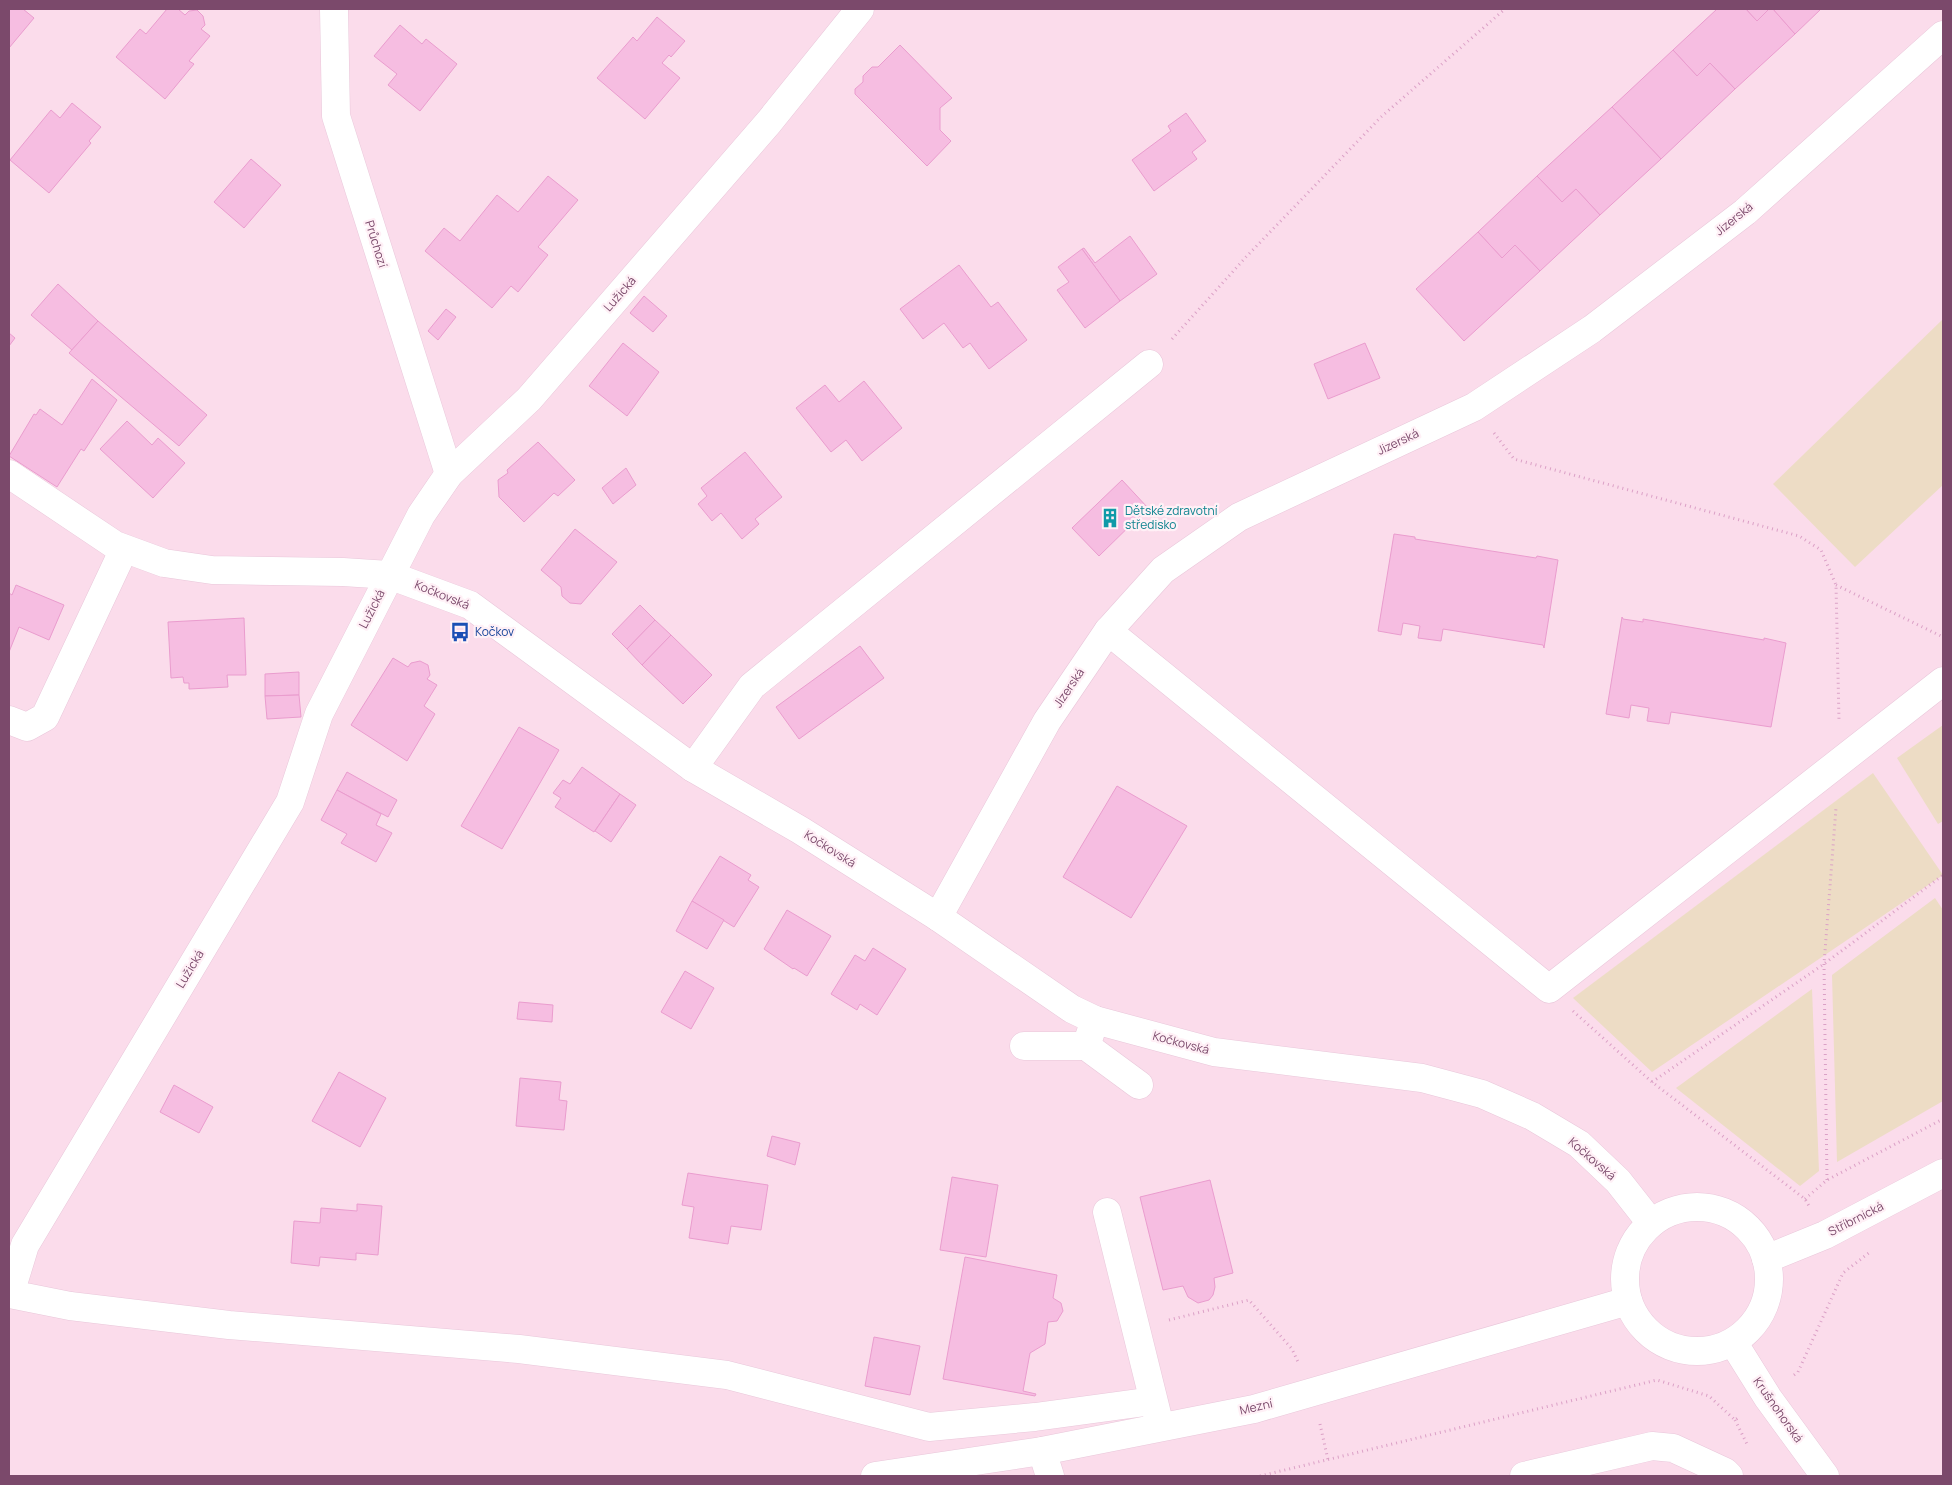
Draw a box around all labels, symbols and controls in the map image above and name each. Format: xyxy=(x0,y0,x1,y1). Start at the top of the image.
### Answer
street label: Jizerská xyxy=(1711,198,1756,239)
street label: Průchozí xyxy=(361,218,392,270)
street label: Lužická xyxy=(600,272,640,315)
street label: Jizerská xyxy=(1374,424,1421,459)
place label: Dětské zdravotní středisko xyxy=(1125,502,1218,533)
building icon: Dětské zdravotní středisko xyxy=(1099,507,1121,529)
street label: Kočkovská xyxy=(412,576,472,613)
street label: Lužická xyxy=(355,586,389,631)
bus stop icon: Kočkov xyxy=(449,621,471,643)
place label: Kočkov xyxy=(475,623,514,640)
street label: Jizerská xyxy=(1049,665,1088,711)
street label: Kočkovská xyxy=(801,826,859,871)
street label: Lužická xyxy=(172,947,208,991)
street label: Kočkovská xyxy=(1151,1027,1211,1058)
street label: Kočkovská xyxy=(1565,1133,1620,1184)
street label: Stříbrnická xyxy=(1825,1197,1886,1240)
street label: Krušnohorská xyxy=(1750,1374,1807,1446)
street label: Mezní xyxy=(1238,1394,1274,1419)

